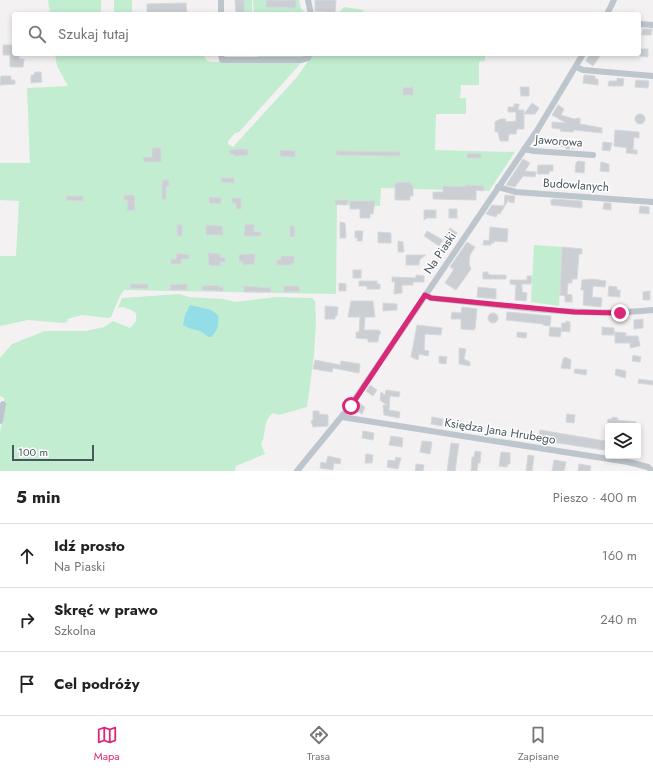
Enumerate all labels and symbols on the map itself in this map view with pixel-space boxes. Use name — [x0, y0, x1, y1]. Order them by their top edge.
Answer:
street label: Jaworowa — [533, 130, 583, 152]
street label: Budowlanych — [542, 174, 610, 196]
street label: Na Piaski — [419, 228, 461, 278]
route end — [611, 304, 629, 322]
route start — [342, 397, 360, 415]
street label: Księdza Jana Hrubego — [443, 413, 557, 449]
scale bar — [12, 443, 94, 462]

